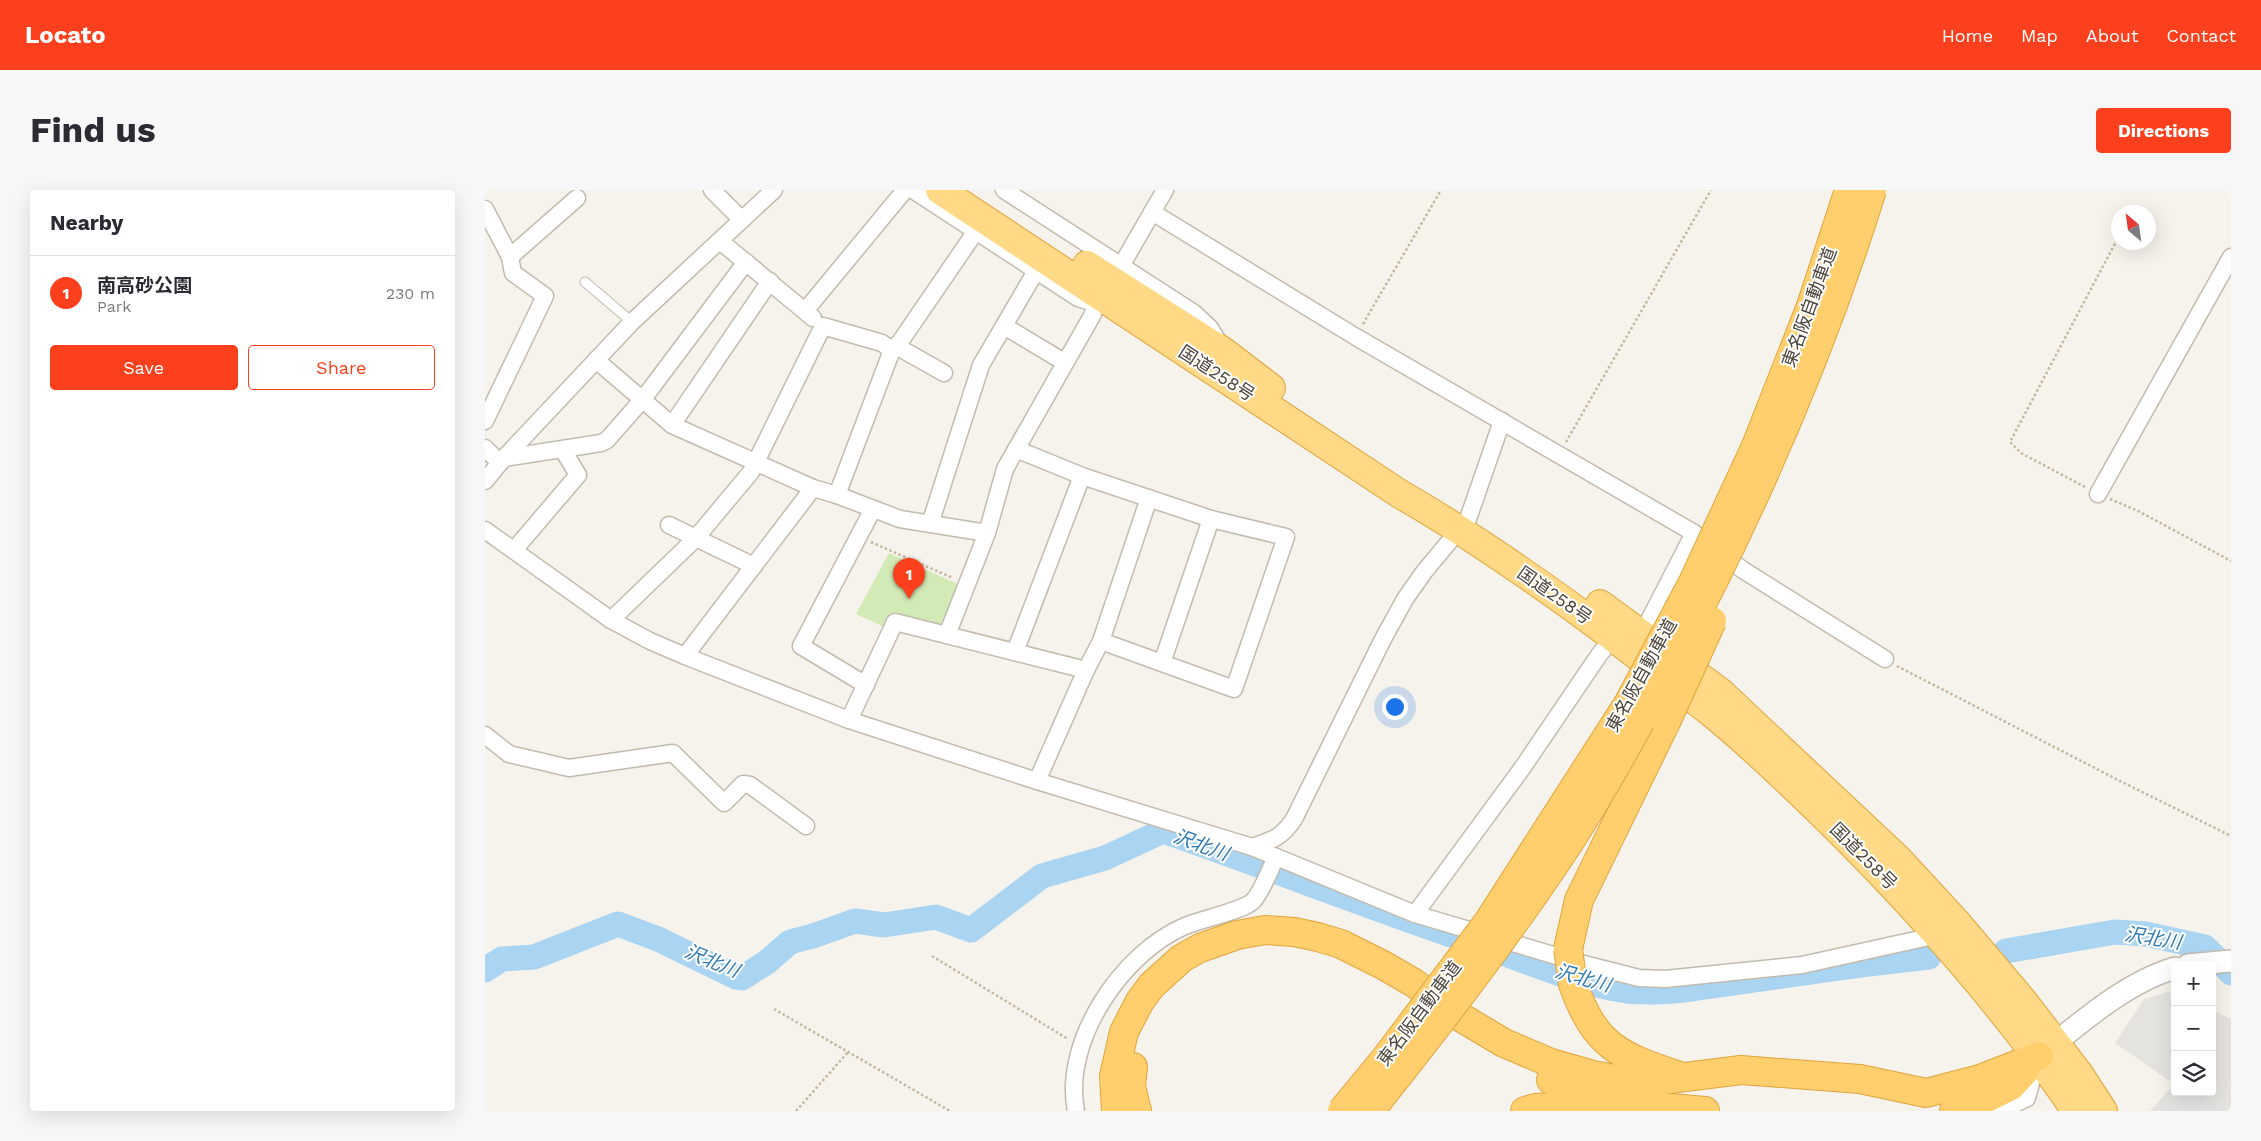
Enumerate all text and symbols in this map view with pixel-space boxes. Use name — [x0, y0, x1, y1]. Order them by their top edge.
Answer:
text: Locato — [25, 21, 106, 49]
text: Home — [1942, 25, 1993, 46]
text: Map — [2021, 25, 2058, 46]
text: About — [2086, 25, 2138, 46]
text: Contact — [2166, 25, 2236, 46]
button: Directions — [2096, 108, 2231, 153]
text: Find us — [30, 109, 156, 151]
north arrow — [2111, 205, 2156, 250]
text: Nearby — [50, 210, 123, 235]
street label: 東名阪自動車道 — [1778, 244, 1840, 370]
text: 南高砂公園 — [97, 274, 192, 297]
text: 1 — [63, 284, 69, 303]
text: 230 m — [386, 284, 435, 303]
text: Park — [97, 297, 131, 316]
street label: 国道258号 — [1175, 341, 1259, 405]
button: Save — [50, 345, 238, 390]
button: Share — [248, 345, 435, 390]
pin: 1 — [893, 558, 925, 599]
street label: 国道258号 — [1514, 562, 1596, 628]
street label: 東名阪自動車道 — [1601, 615, 1681, 735]
your location — [1382, 694, 1408, 720]
street label: 国道258号 — [1826, 818, 1902, 894]
water label: 沢北川 — [1170, 824, 1234, 866]
water label: 沢北川 — [2123, 922, 2185, 954]
water label: 沢北川 — [681, 940, 745, 983]
street label: 東名阪自動車道 — [1373, 956, 1465, 1070]
water label: 沢北川 — [1552, 959, 1615, 997]
map controls — [2171, 961, 2216, 1096]
button: + — [2171, 961, 2216, 1006]
button: − — [2171, 1006, 2216, 1051]
button: layers — [2171, 1051, 2216, 1096]

